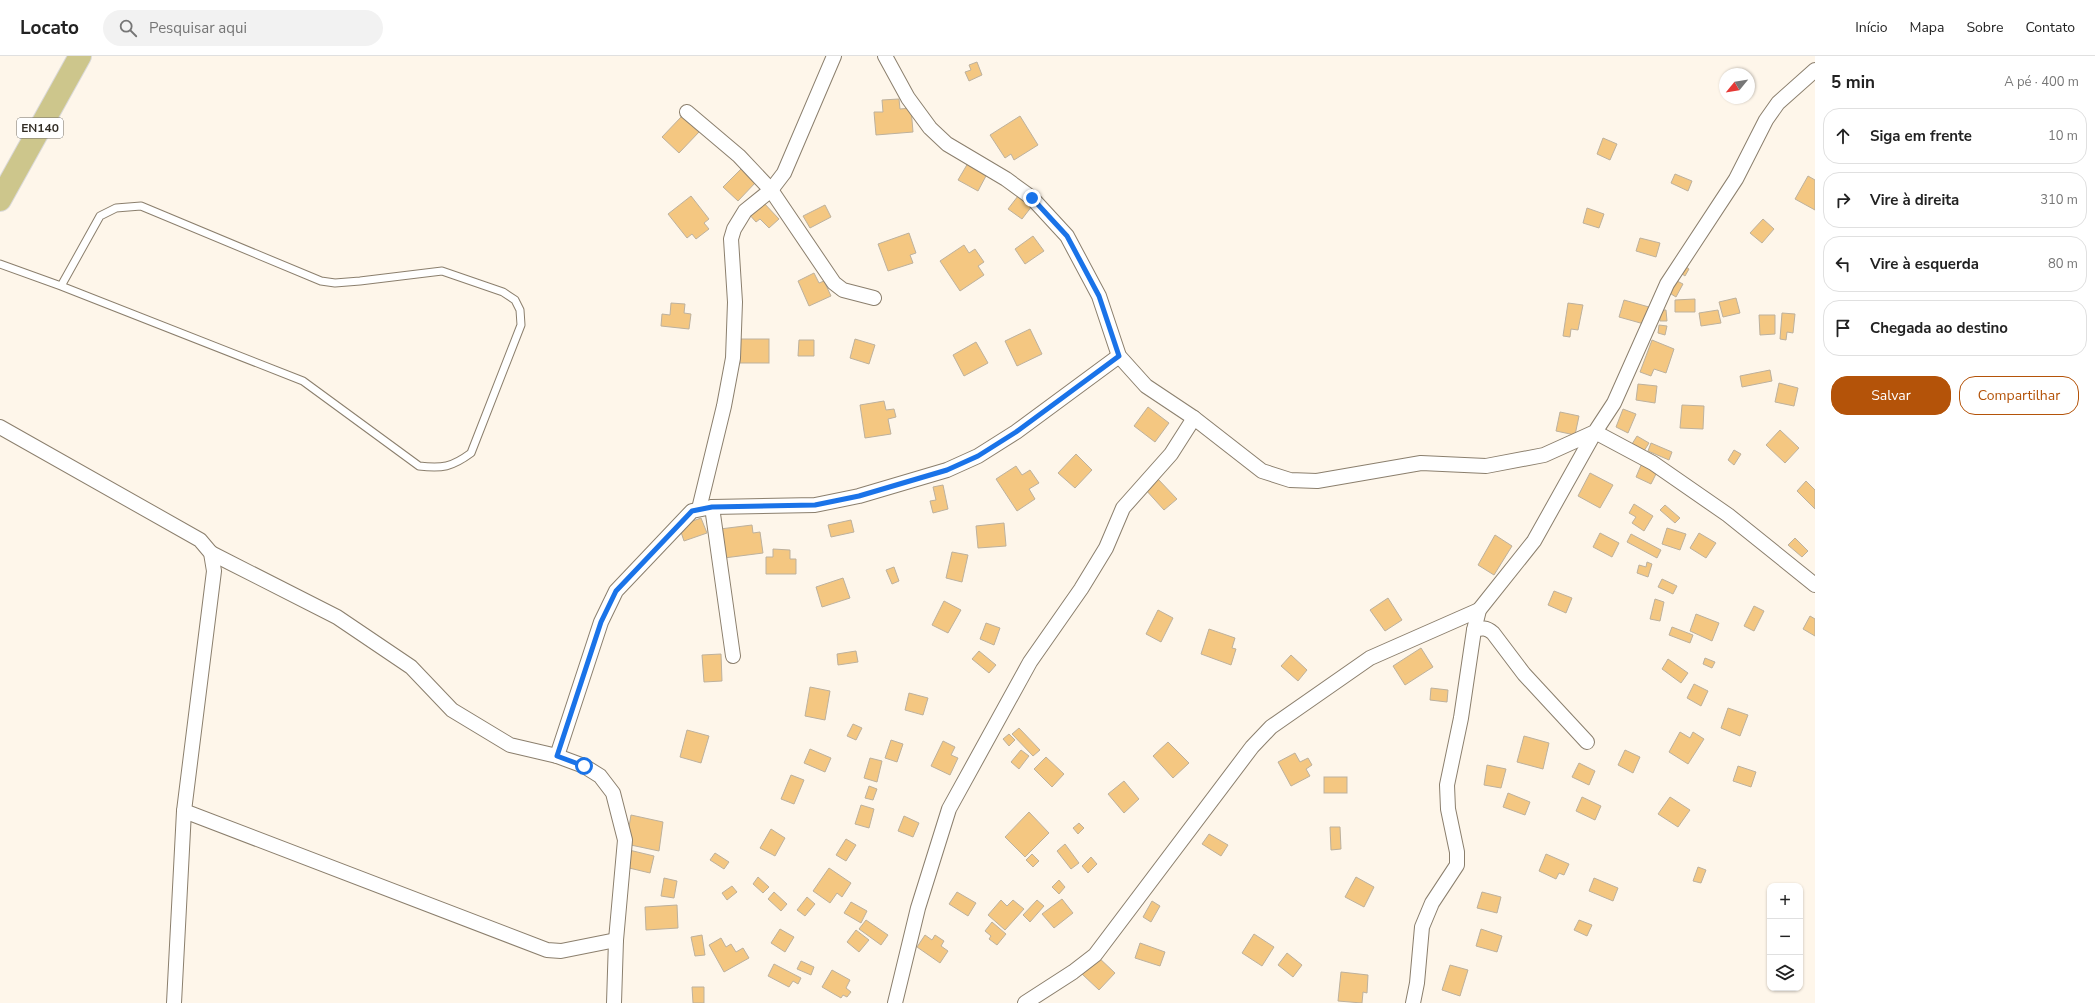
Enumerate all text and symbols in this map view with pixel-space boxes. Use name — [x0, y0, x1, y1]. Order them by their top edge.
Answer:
search box — [103, 10, 383, 46]
text: Locato — [20, 15, 79, 41]
icon: search — [117, 17, 139, 39]
text: Pesquisar aqui — [149, 18, 247, 38]
text: Início — [1855, 18, 1887, 37]
text: Mapa — [1909, 18, 1944, 37]
text: Sobre — [1966, 18, 2003, 37]
text: Contato — [2025, 18, 2075, 37]
north arrow — [1719, 68, 1755, 104]
text: 5 min — [1831, 71, 1875, 94]
text: A pé · 400 m — [2004, 73, 2079, 91]
road number: EN140 — [17, 118, 63, 138]
icon: ahead — [1832, 125, 1854, 147]
text: Siga em frente — [1870, 126, 1972, 146]
text: 10 m — [2048, 127, 2078, 145]
route end — [1023, 189, 1041, 207]
icon: right — [1832, 189, 1854, 211]
text: Vire à direita — [1870, 190, 1959, 210]
text: 310 m — [2040, 191, 2078, 209]
icon: left — [1832, 253, 1854, 275]
text: Vire à esquerda — [1870, 254, 1979, 274]
text: 80 m — [2048, 255, 2078, 273]
icon: arrive — [1832, 317, 1854, 339]
text: Chegada ao destino — [1870, 318, 2008, 338]
button: Salvar — [1831, 376, 1951, 415]
button: Compartilhar — [1959, 376, 2079, 415]
route start — [575, 757, 593, 775]
map controls — [1767, 883, 1803, 991]
button: + — [1767, 883, 1803, 919]
button: − — [1767, 919, 1803, 955]
button: layers — [1767, 955, 1803, 991]

